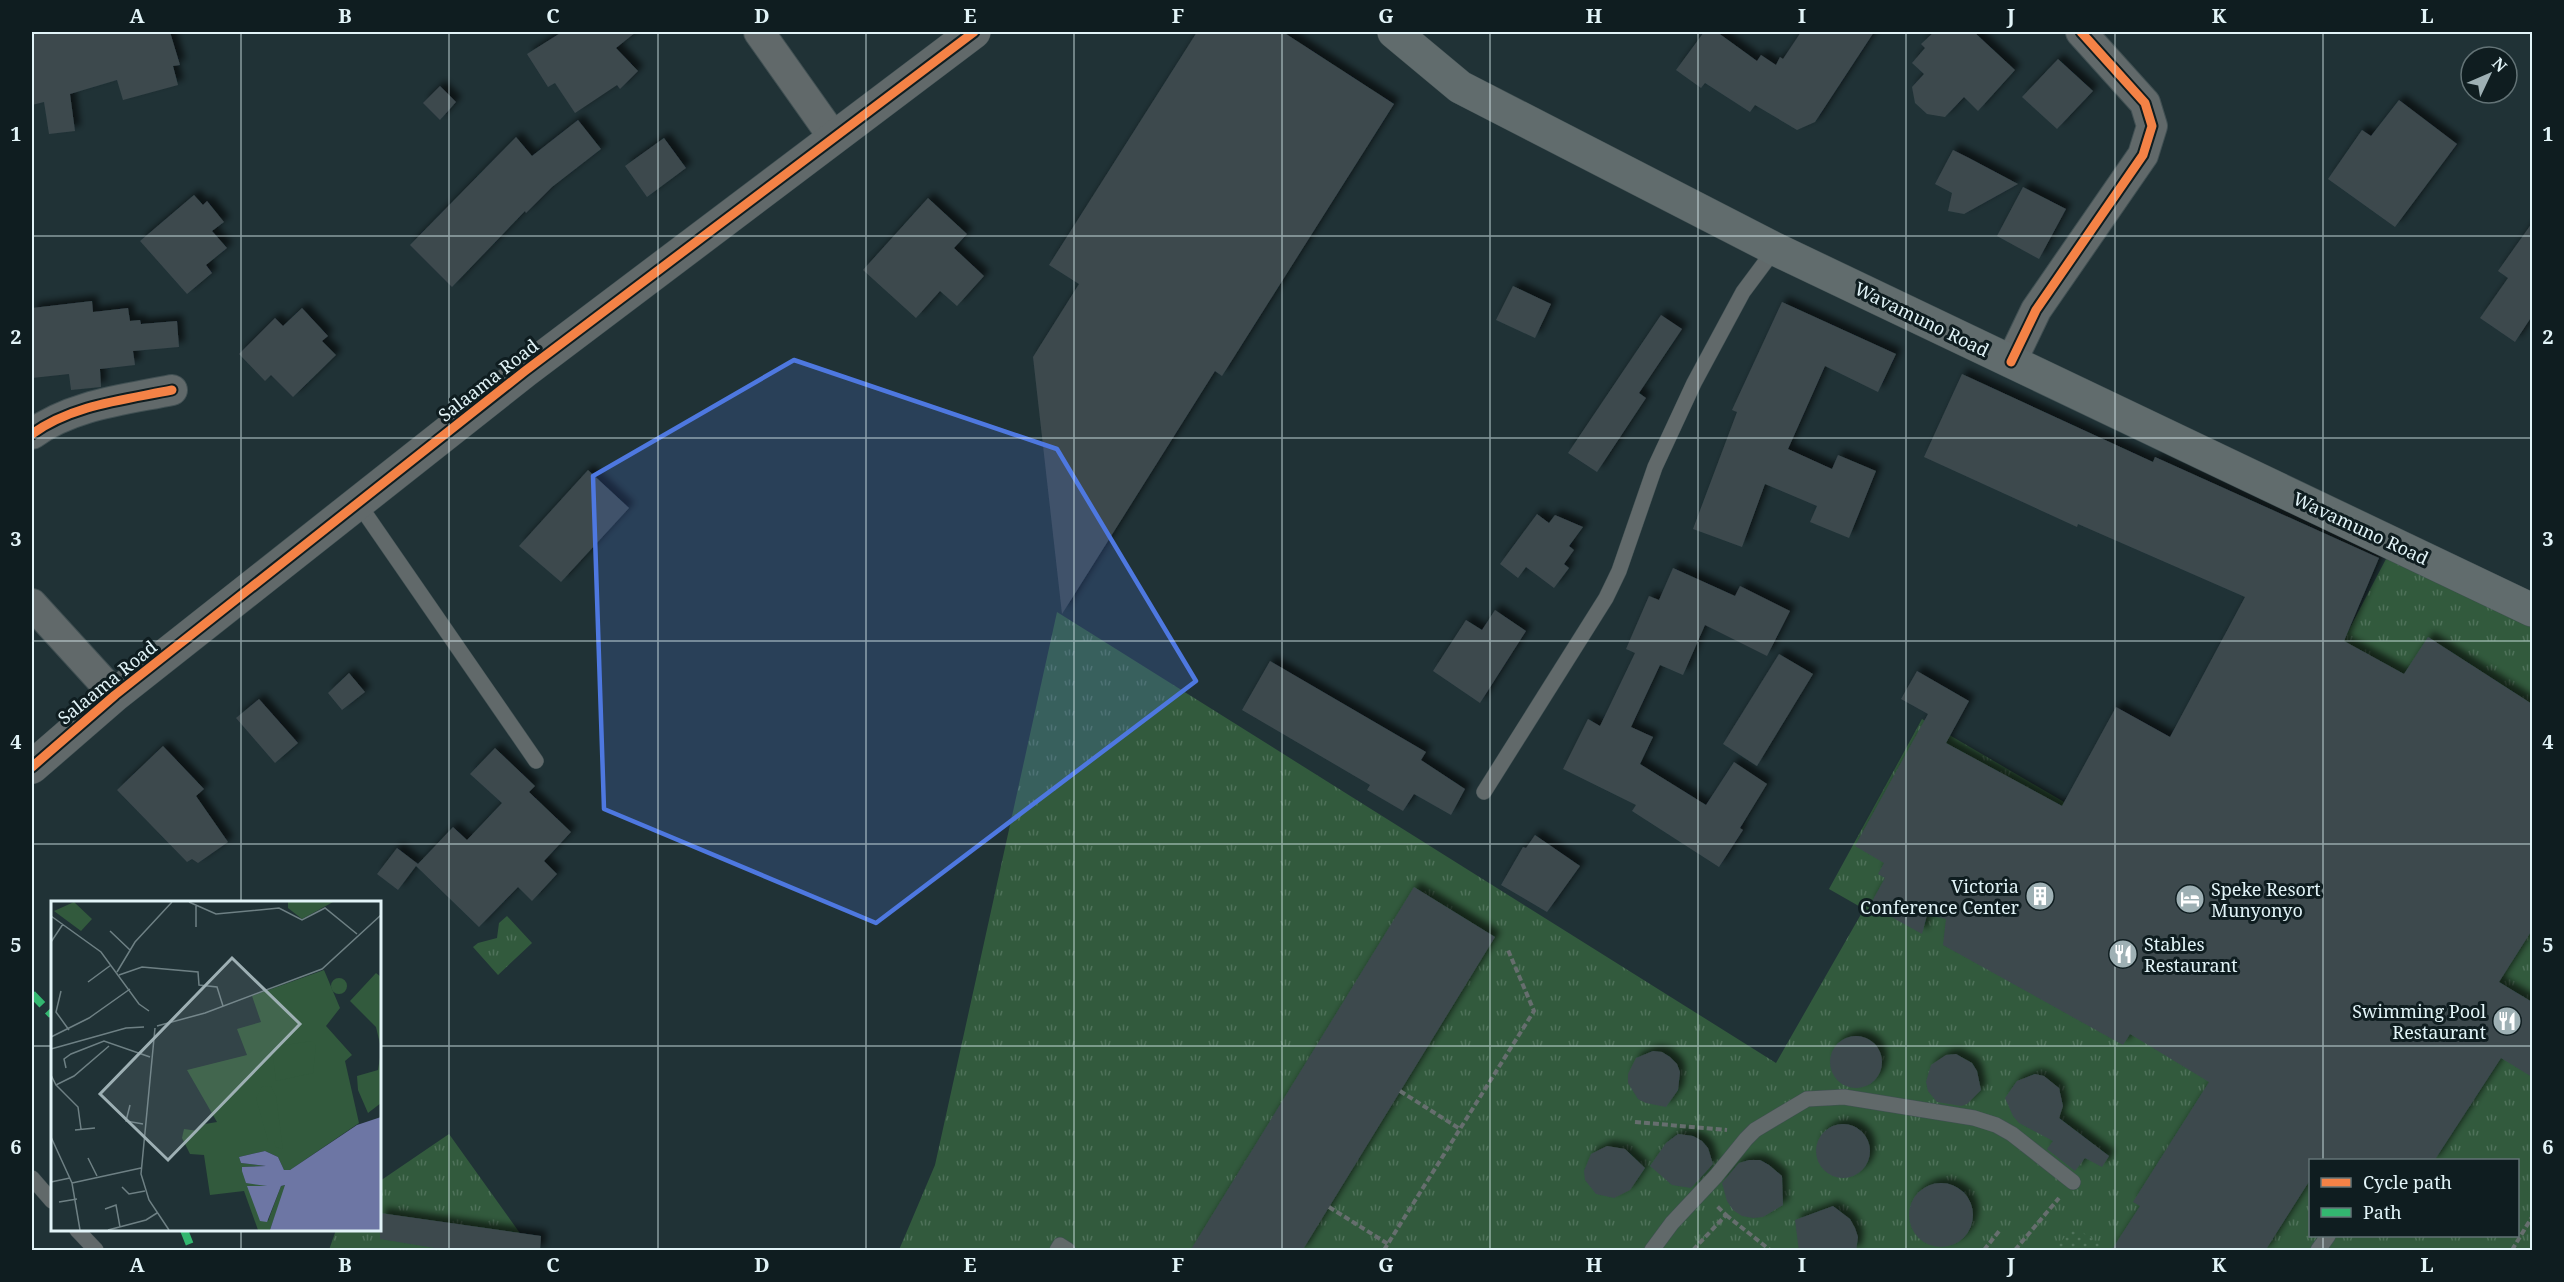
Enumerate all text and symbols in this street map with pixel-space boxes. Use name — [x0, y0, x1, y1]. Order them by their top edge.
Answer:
text: A — [129, 2, 145, 29]
text: B — [338, 2, 352, 29]
text: C — [546, 2, 560, 29]
text: D — [754, 2, 770, 29]
text: E — [963, 2, 977, 29]
text: F — [1172, 2, 1184, 29]
text: G — [1378, 2, 1394, 29]
text: H — [1586, 2, 1602, 29]
text: I — [1798, 2, 1806, 29]
text: J — [2006, 2, 2015, 29]
text: K — [2212, 2, 2227, 29]
text: L — [2420, 2, 2434, 29]
north arrow — [2459, 45, 2519, 105]
text: N — [2487, 52, 2512, 77]
text: 1 — [10, 120, 22, 147]
text: 1 — [2542, 120, 2554, 147]
street label: Wavamuno Road — [1851, 276, 1993, 362]
text: 2 — [10, 323, 22, 350]
text: 2 — [2542, 323, 2554, 350]
street label: Salaama Road — [433, 333, 543, 427]
street label: Wavamuno Road — [2289, 486, 2433, 570]
text: 3 — [10, 525, 22, 552]
text: 3 — [2542, 525, 2554, 552]
street label: Salaama Road — [52, 635, 162, 729]
text: 4 — [10, 728, 22, 755]
text: 4 — [2542, 728, 2554, 755]
place label: Victoria Conference Center — [1860, 874, 2020, 919]
place label: Speke Resort Munyonyo — [2211, 877, 2321, 922]
building icon: Victoria Conference Center — [2024, 880, 2056, 912]
hotel icon: Speke Resort Munyonyo — [2174, 883, 2206, 915]
inset map — [51, 901, 381, 1231]
text: 5 — [10, 931, 22, 958]
text: 5 — [2542, 931, 2554, 958]
place label: Stables Restaurant — [2144, 932, 2238, 977]
restaurant icon: Stables Restaurant — [2107, 938, 2139, 970]
place label: Swimming Pool Restaurant — [2352, 999, 2486, 1044]
restaurant icon: Swimming Pool Restaurant — [2491, 1005, 2523, 1037]
text: 6 — [10, 1133, 22, 1160]
text: 6 — [2542, 1133, 2554, 1160]
legend — [2309, 1159, 2519, 1237]
text: Cycle path — [2363, 1170, 2452, 1194]
text: Path — [2363, 1200, 2402, 1224]
text: A — [129, 1251, 145, 1278]
text: B — [338, 1251, 352, 1278]
text: C — [546, 1251, 560, 1278]
text: D — [754, 1251, 770, 1278]
text: E — [963, 1251, 977, 1278]
text: F — [1172, 1251, 1184, 1278]
text: G — [1378, 1251, 1394, 1278]
text: H — [1586, 1251, 1602, 1278]
text: I — [1798, 1251, 1806, 1278]
text: J — [2006, 1251, 2015, 1278]
text: K — [2212, 1251, 2227, 1278]
text: L — [2420, 1251, 2434, 1278]

